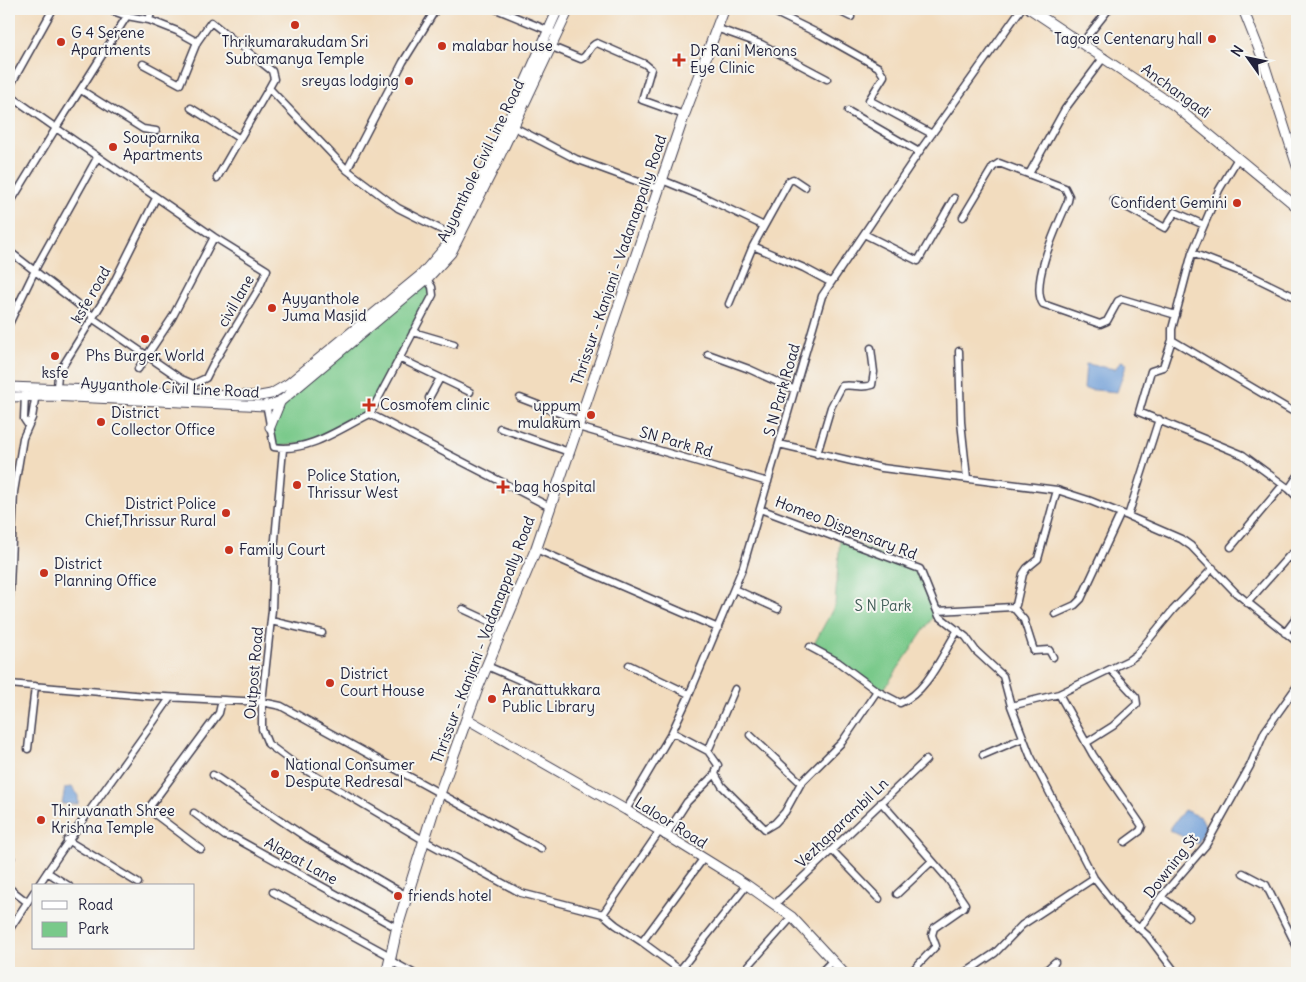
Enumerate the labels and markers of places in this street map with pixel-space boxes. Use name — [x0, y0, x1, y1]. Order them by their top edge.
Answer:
marker: Thrikumarakudam Sri Subramanya Temple — [289, 19, 301, 31]
place label: G 4 Serene Apartments — [71, 23, 151, 59]
place label: Tagore Centenary hall — [1054, 29, 1202, 48]
place label: Thrikumarakudam Sri Subramanya Temple — [222, 32, 368, 68]
marker: Tagore Centenary hall — [1206, 33, 1218, 45]
marker: G 4 Serene Apartments — [55, 36, 67, 48]
place label: malabar house — [452, 36, 553, 55]
marker: malabar house — [436, 40, 448, 52]
place label: Dr Rani Menons Eye Clinic — [690, 41, 797, 77]
marker: Dr Rani Menons Eye Clinic — [672, 53, 686, 67]
place label: sreyas lodging — [302, 71, 399, 90]
marker: sreyas lodging — [403, 75, 415, 87]
place label: Souparnika Apartments — [123, 128, 203, 164]
marker: Souparnika Apartments — [107, 141, 119, 153]
place label: Confident Gemini — [1110, 193, 1227, 212]
marker: Confident Gemini — [1231, 197, 1243, 209]
place label: Ayyanthole Juma Masjid — [282, 289, 367, 325]
marker: Ayyanthole Juma Masjid — [266, 302, 278, 314]
marker: Phs Burger World — [139, 333, 151, 345]
place label: Phs Burger World — [86, 346, 204, 365]
marker: ksfe — [49, 350, 61, 362]
place label: ksfe — [41, 363, 69, 382]
place label: Cosmofem clinic — [380, 395, 490, 414]
place label: uppum mulakum — [518, 396, 581, 432]
marker: Cosmofem clinic — [362, 398, 376, 412]
place label: District Collector Office — [111, 403, 215, 439]
marker: uppum mulakum — [585, 409, 597, 421]
marker: District Collector Office — [95, 416, 107, 428]
place label: Police Station, Thrissur West — [307, 466, 400, 502]
place label: bag hospital — [514, 477, 596, 496]
marker: Police Station, Thrissur West — [291, 479, 303, 491]
marker: bag hospital — [496, 480, 510, 494]
place label: District Police Chief,Thrissur Rural — [85, 494, 216, 530]
marker: District Police Chief,Thrissur Rural — [220, 507, 232, 519]
place label: Family Court — [239, 540, 325, 559]
marker: Family Court — [223, 544, 235, 556]
place label: District Planning Office — [54, 554, 157, 590]
marker: District Planning Office — [38, 567, 50, 579]
place label: District Court House — [340, 664, 425, 700]
marker: District Court House — [324, 677, 336, 689]
place label: Aranattukkara Public Library — [502, 680, 601, 716]
marker: Aranattukkara Public Library — [486, 693, 498, 705]
place label: National Consumer Despute Redresal — [285, 755, 415, 791]
marker: National Consumer Despute Redresal — [269, 768, 281, 780]
place label: Thiruvanath Shree Krishna Temple — [51, 801, 175, 837]
marker: Thiruvanath Shree Krishna Temple — [35, 814, 47, 826]
place label: friends hotel — [408, 886, 492, 905]
marker: friends hotel — [392, 890, 404, 902]

